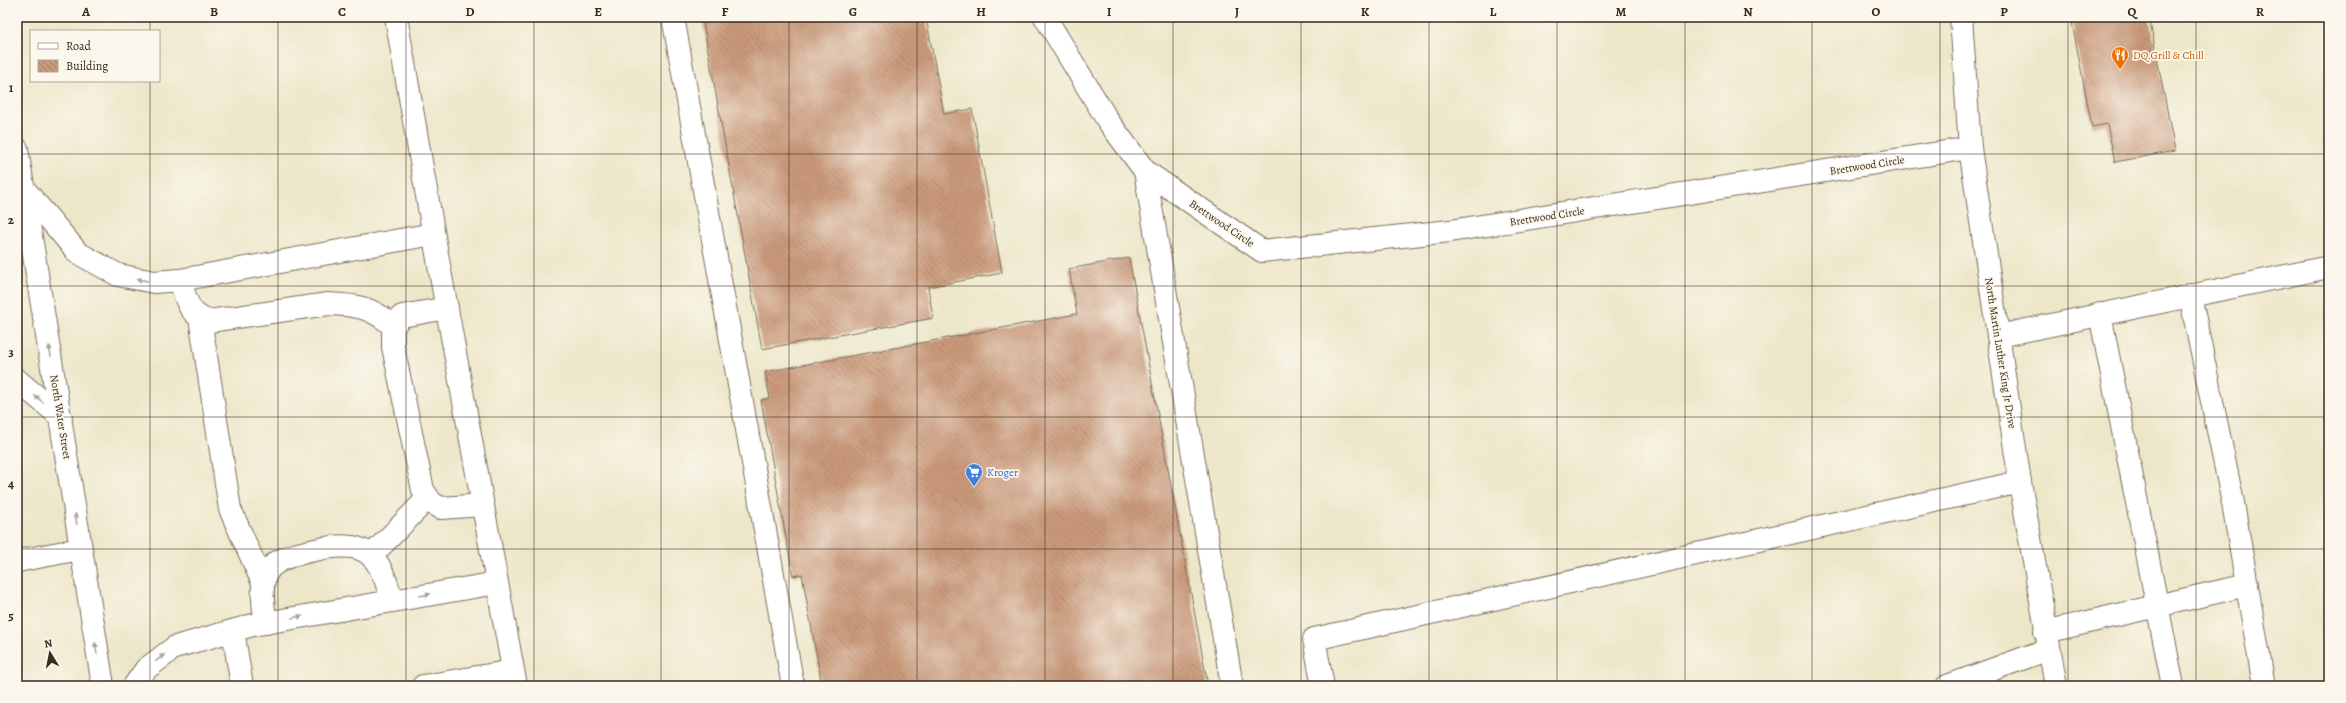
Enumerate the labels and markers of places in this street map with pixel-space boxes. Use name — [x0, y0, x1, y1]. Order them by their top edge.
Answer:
restaurant icon: DQ Grill & Chill — [2110, 45, 2130, 70]
place label: DQ Grill & Chill — [2133, 48, 2204, 63]
supermarket icon: Kroger — [964, 462, 984, 487]
place label: Kroger — [987, 465, 1018, 480]

